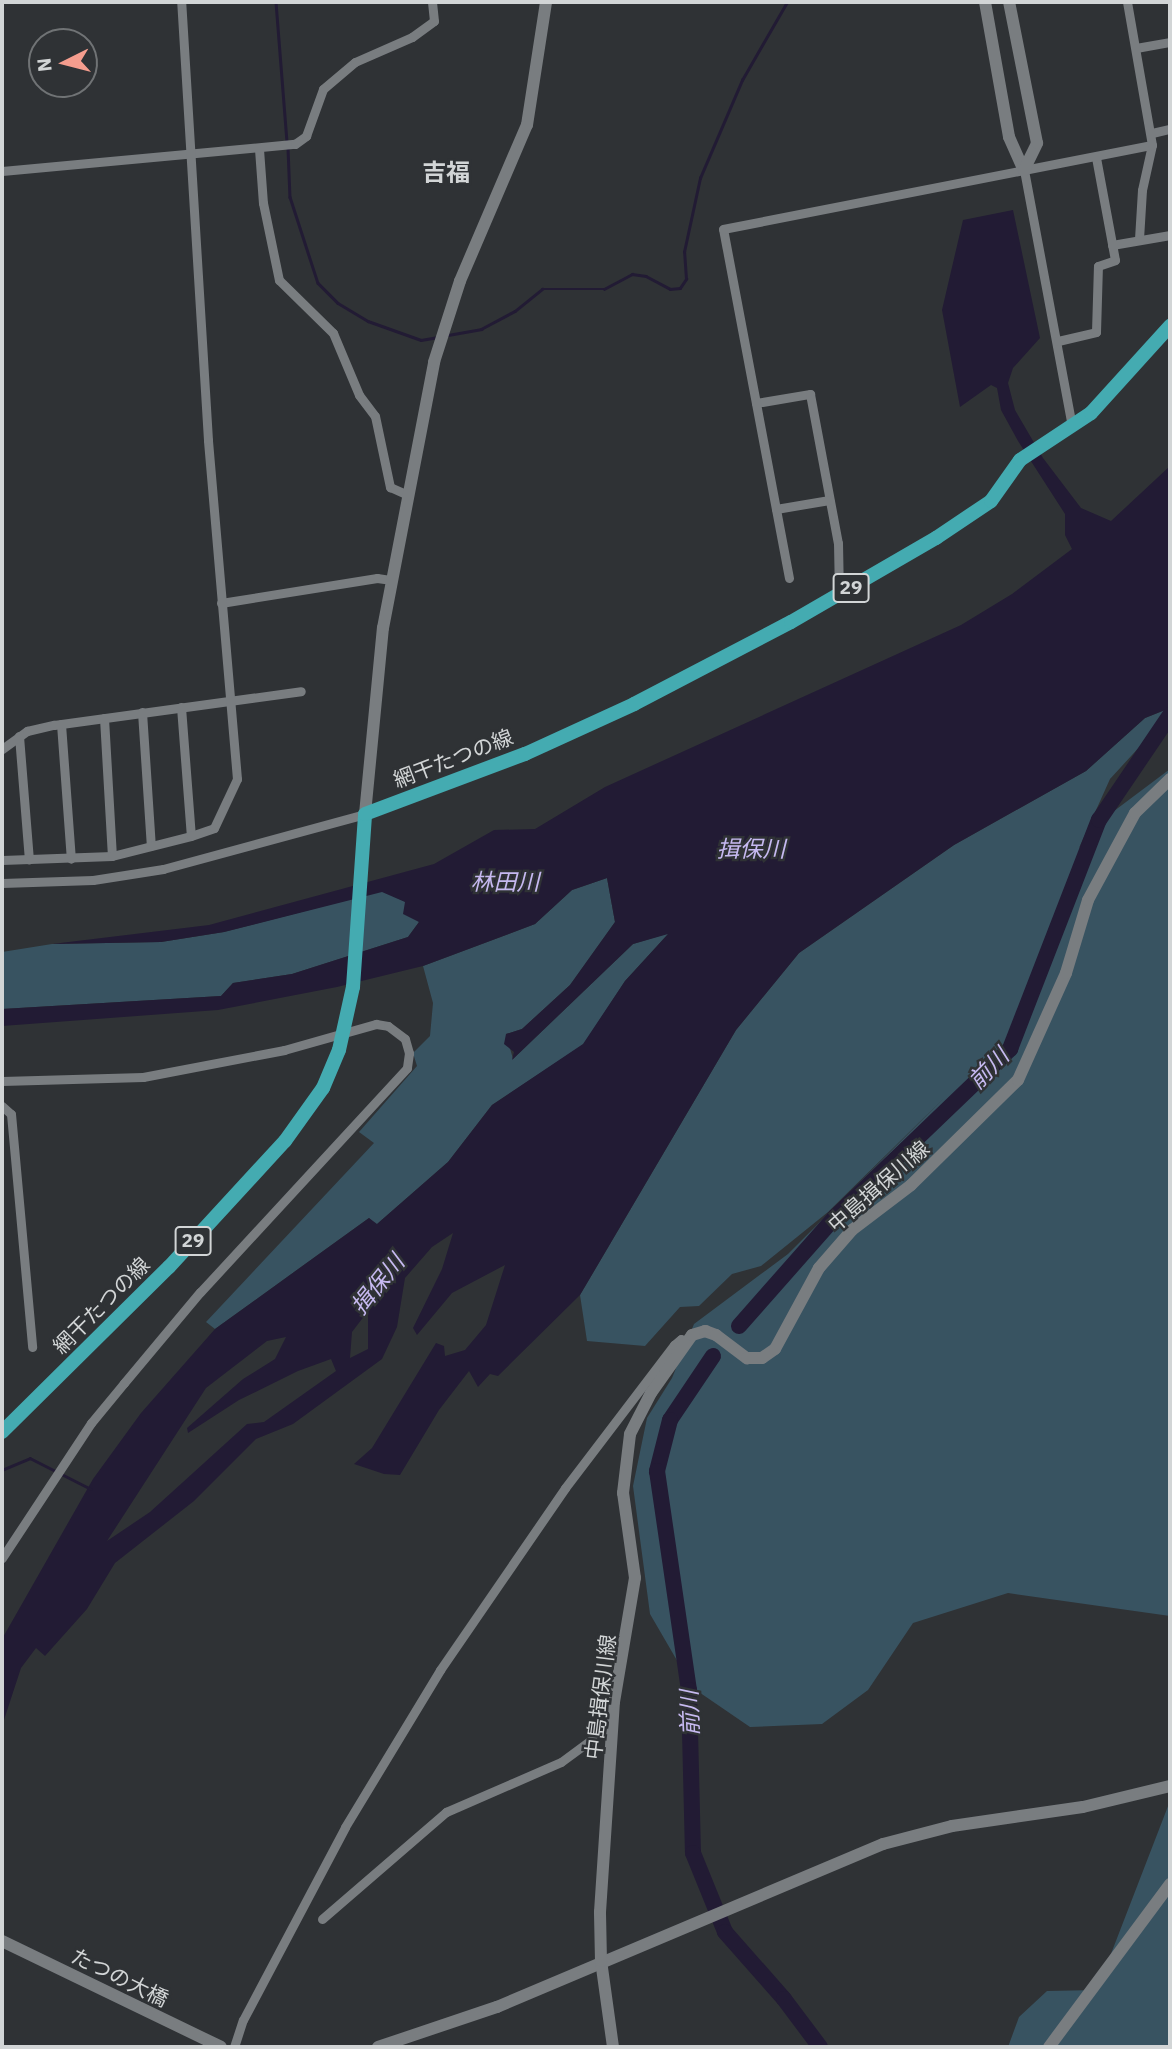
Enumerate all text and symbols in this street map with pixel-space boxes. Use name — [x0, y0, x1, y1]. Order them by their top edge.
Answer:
north arrow — [28, 28, 98, 98]
text: N — [31, 57, 57, 73]
district label: 吉福 — [422, 159, 470, 187]
road number: 29 — [832, 572, 870, 604]
street label: 網干たつの線 — [390, 724, 516, 792]
water label: 揖保川 — [717, 834, 785, 862]
water label: 林田川 — [471, 867, 539, 895]
water label: 前川 — [962, 1042, 1014, 1094]
street label: 中島揖保川線 — [822, 1135, 934, 1237]
road number: 29 — [174, 1226, 212, 1256]
water label: 揖保川 — [345, 1249, 409, 1319]
street label: 網干たつの線 — [48, 1252, 154, 1358]
street label: 中島揖保川線 — [580, 1633, 620, 1761]
water label: 前川 — [674, 1690, 704, 1736]
street label: たつの大橋 — [67, 1943, 173, 2011]

